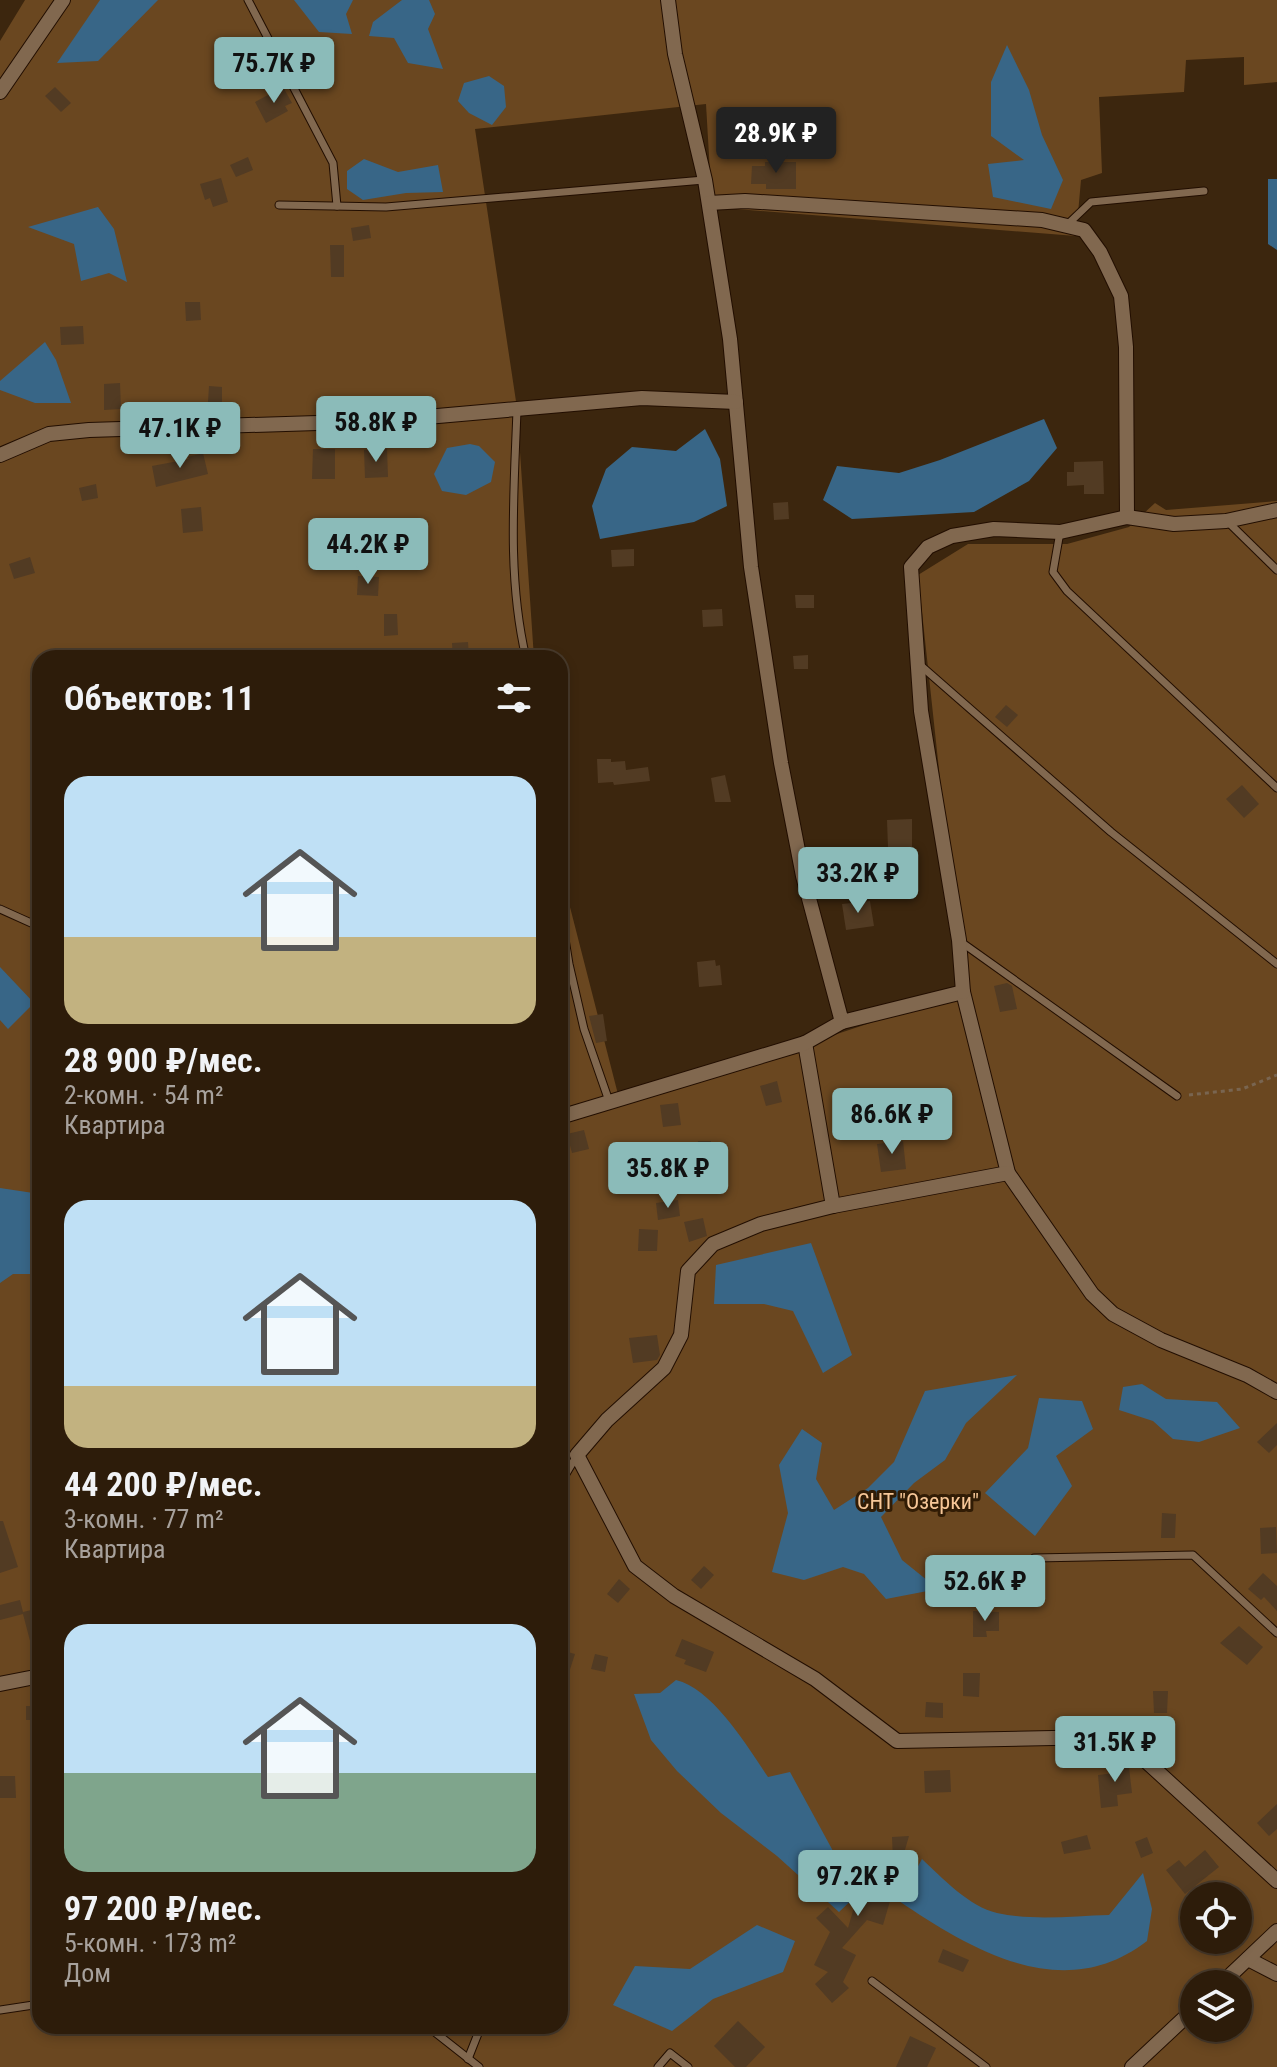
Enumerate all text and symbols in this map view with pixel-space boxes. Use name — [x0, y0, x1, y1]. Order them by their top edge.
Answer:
pin: 75.7K ₽ — [200, 37, 348, 105]
text: 75.7K ₽ — [232, 48, 316, 78]
pin: 28.9K ₽ — [702, 107, 850, 175]
text: 28.9K ₽ — [734, 118, 818, 148]
pin: 58.8K ₽ — [302, 396, 450, 464]
pin: 47.1K ₽ — [106, 402, 254, 470]
text: 58.8K ₽ — [334, 407, 418, 437]
text: 47.1K ₽ — [138, 413, 222, 443]
pin: 44.2K ₽ — [294, 518, 442, 586]
text: 44.2K ₽ — [326, 529, 410, 559]
icon: filters — [492, 676, 536, 720]
text: Объектов: 11 — [64, 678, 255, 718]
icon: home — [228, 828, 372, 972]
pin: 33.2K ₽ — [784, 847, 932, 915]
text: 33.2K ₽ — [816, 858, 900, 888]
text: 28 900 ₽/мес. — [64, 1040, 263, 1080]
text: 2-комн. · 54 m² — [64, 1080, 224, 1110]
pin: 86.6K ₽ — [818, 1088, 966, 1156]
text: 86.6K ₽ — [850, 1099, 934, 1129]
text: Квартира — [64, 1110, 166, 1140]
pin: 35.8K ₽ — [594, 1142, 742, 1210]
text: 35.8K ₽ — [626, 1153, 710, 1183]
icon: home — [228, 1252, 372, 1396]
text: 44 200 ₽/мес. — [64, 1464, 263, 1504]
park label: СНТ "Озерки" — [857, 1489, 979, 1514]
text: 3-комн. · 77 m² — [64, 1504, 224, 1534]
text: Квартира — [64, 1534, 166, 1564]
pin: 52.6K ₽ — [911, 1555, 1059, 1623]
text: 52.6K ₽ — [943, 1566, 1027, 1596]
icon: home — [228, 1676, 372, 1820]
pin: 31.5K ₽ — [1041, 1716, 1189, 1784]
text: 31.5K ₽ — [1073, 1727, 1157, 1757]
pin: 97.2K ₽ — [784, 1850, 932, 1918]
text: 97.2K ₽ — [816, 1861, 900, 1891]
map controls — [1180, 1882, 1252, 2042]
button: locate — [1180, 1882, 1252, 1954]
text: 97 200 ₽/мес. — [64, 1888, 263, 1928]
text: 5-комн. · 173 m² — [64, 1928, 236, 1958]
text: Дом — [64, 1958, 111, 1988]
button: layers — [1180, 1970, 1252, 2042]

